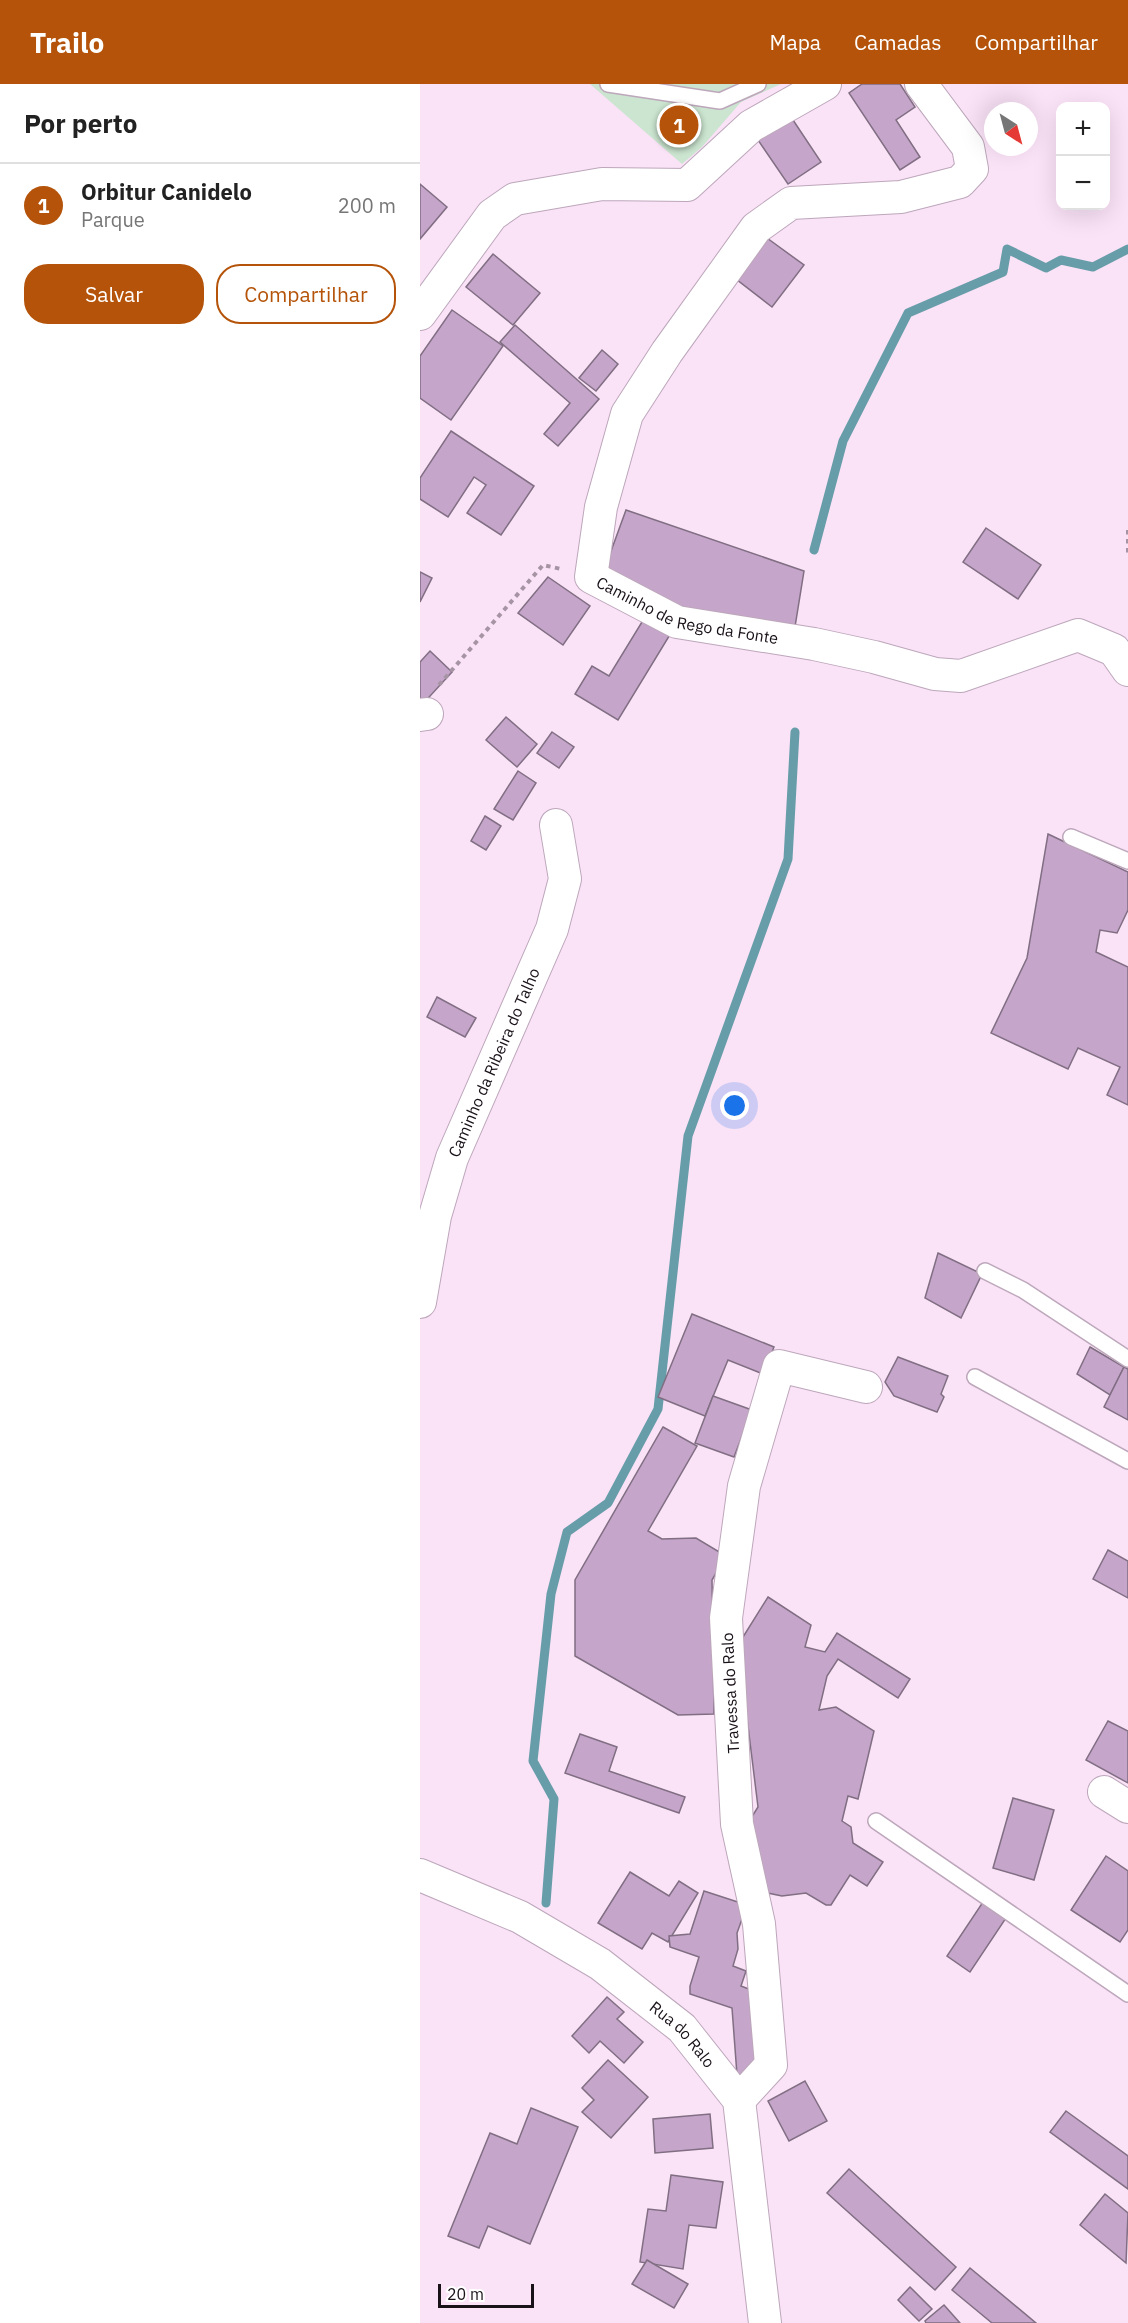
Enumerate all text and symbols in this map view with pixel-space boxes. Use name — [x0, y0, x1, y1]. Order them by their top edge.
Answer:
text: Trailo — [30, 24, 104, 61]
text: Mapa — [769, 28, 821, 56]
text: Camadas — [854, 28, 941, 56]
text: Compartilhar — [974, 28, 1098, 56]
pin: 1 — [660, 102, 698, 147]
north arrow — [984, 102, 1038, 156]
map controls — [1056, 102, 1110, 210]
button: + — [1056, 102, 1110, 156]
text: Por perto — [24, 106, 137, 140]
button: − — [1056, 156, 1110, 210]
text: Orbitur Canidelo — [81, 177, 252, 206]
text: 1 — [38, 192, 50, 219]
text: 200 m — [338, 192, 396, 219]
text: Parque — [81, 206, 145, 233]
button: Salvar — [24, 264, 204, 324]
button: Compartilhar — [216, 264, 396, 324]
street label: Caminho de Rego da Fonte — [593, 572, 780, 648]
street label: Caminho da Ribeira do Talho — [444, 965, 544, 1160]
your location — [720, 1091, 749, 1120]
street label: Travessa do Ralo — [717, 1632, 743, 1754]
street label: Rua do Ralo — [646, 1997, 719, 2072]
scale bar — [438, 2281, 534, 2308]
text: 20 m — [447, 2284, 484, 2304]

